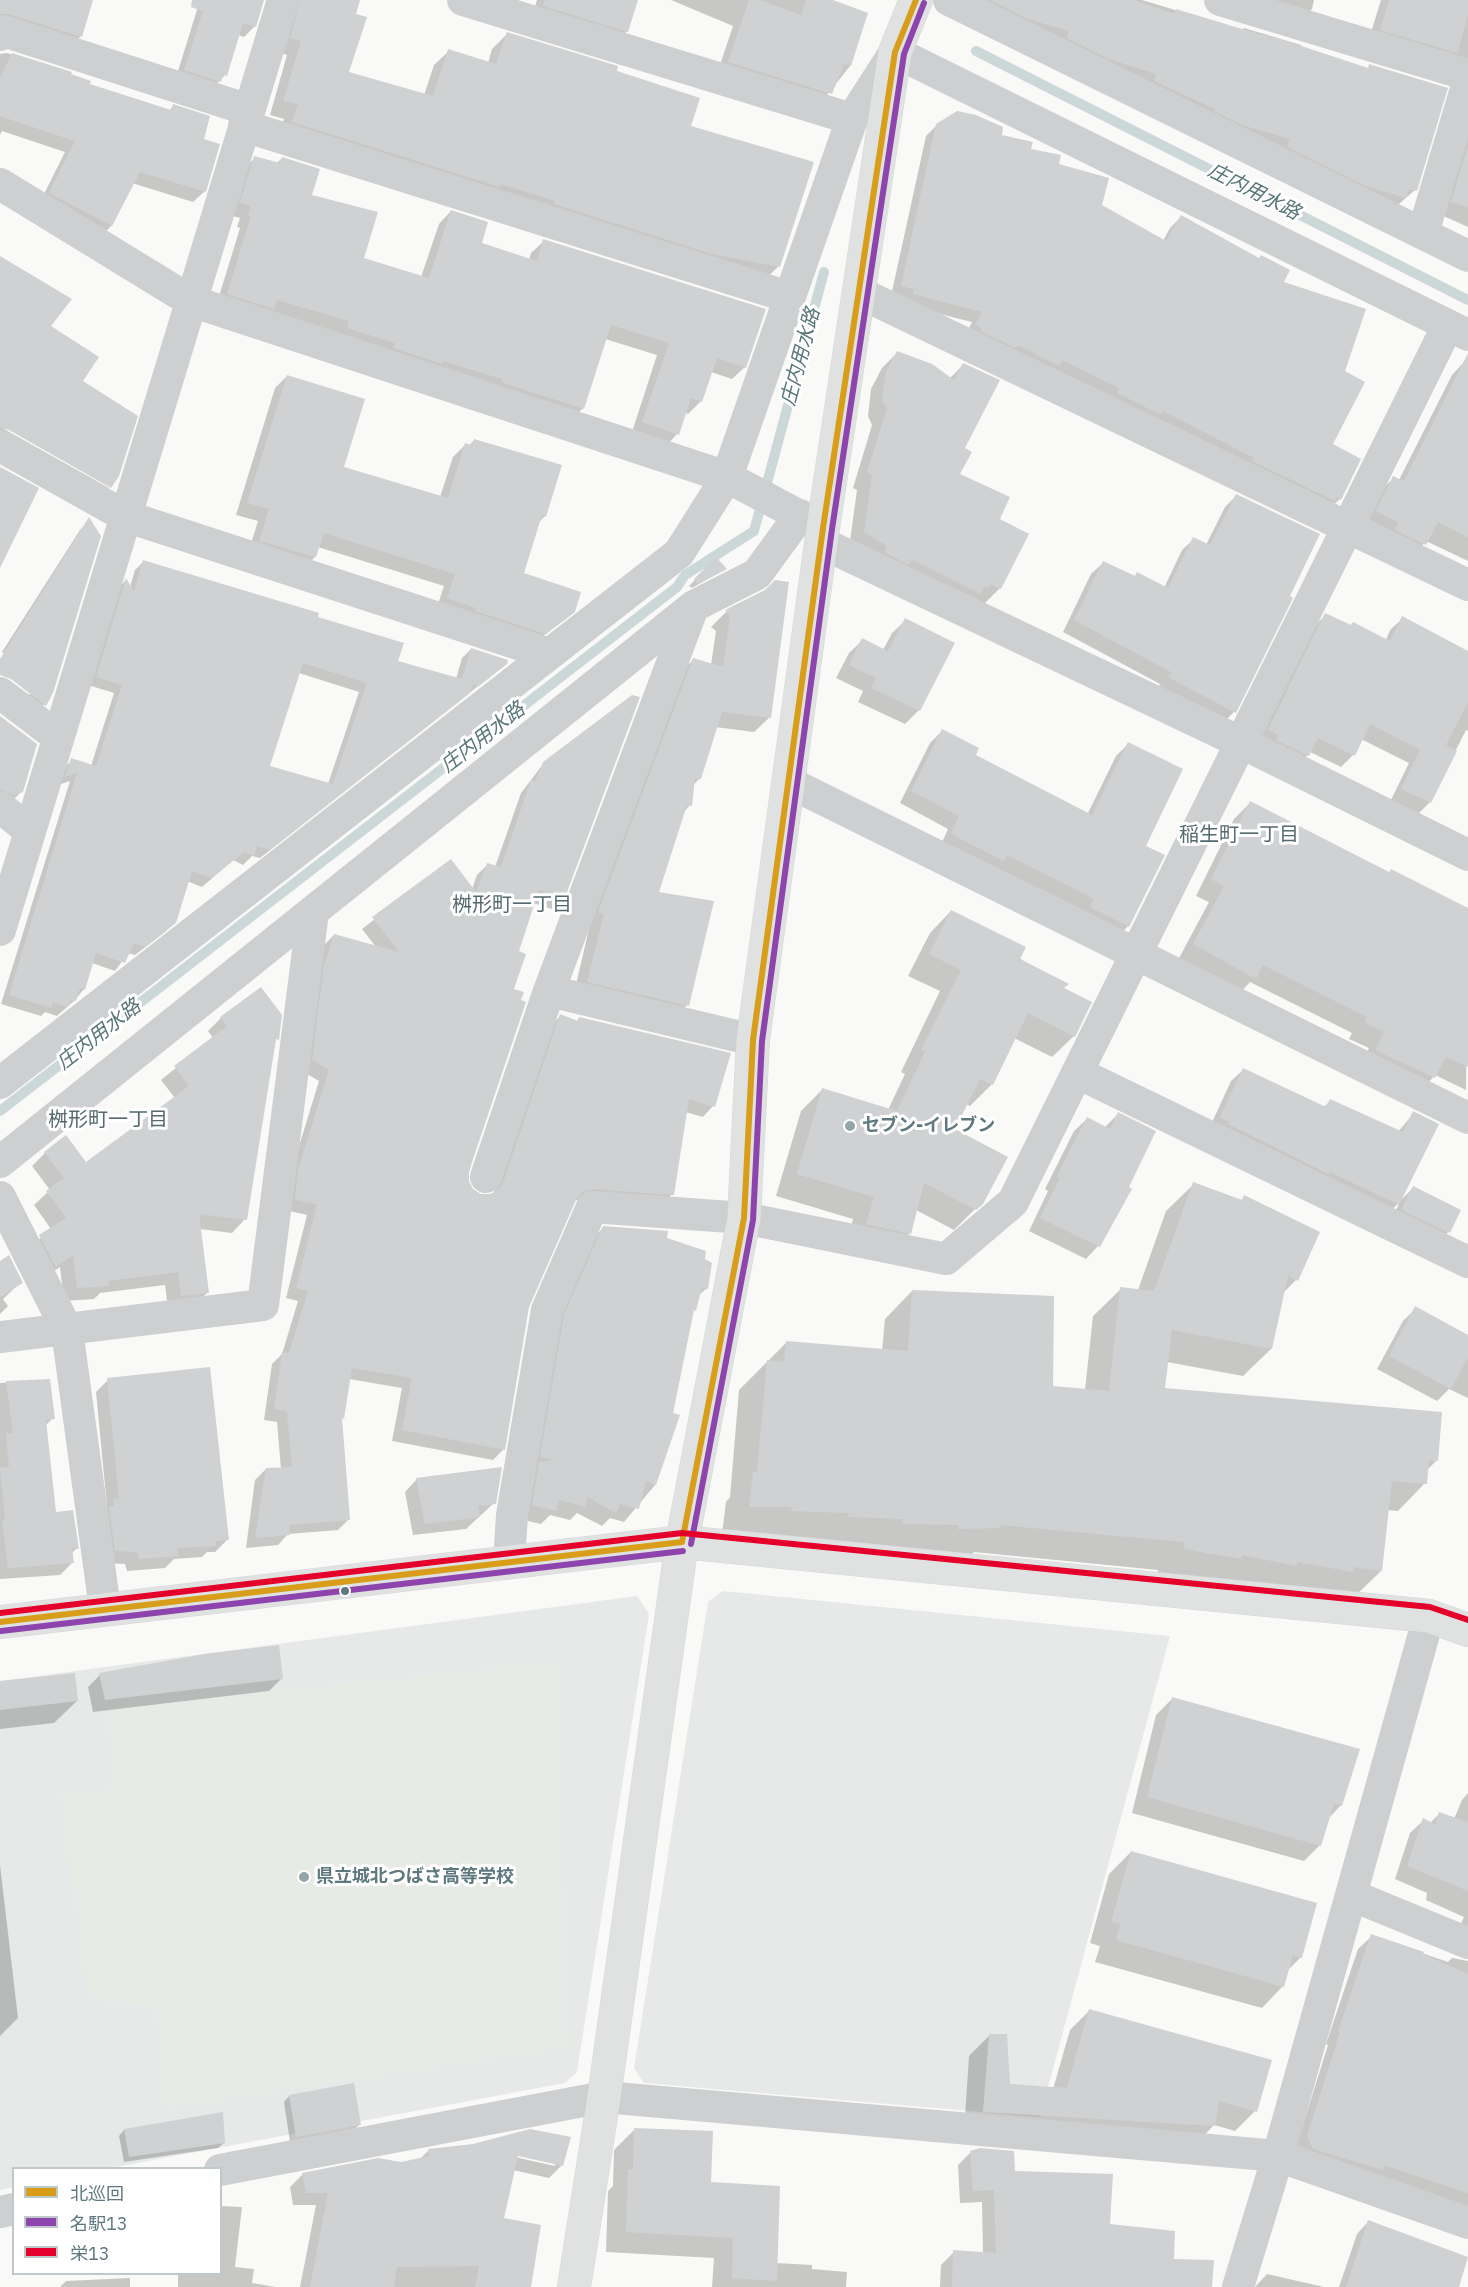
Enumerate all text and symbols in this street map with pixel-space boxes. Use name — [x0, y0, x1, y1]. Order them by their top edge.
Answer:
water label: 庄内用水路 — [1204, 159, 1304, 225]
water label: 庄内用水路 — [776, 306, 826, 408]
water label: 庄内用水路 — [436, 698, 530, 778]
district label: 稲生町一丁目 — [1179, 823, 1299, 847]
district label: 桝形町一丁目 — [452, 893, 572, 917]
water label: 庄内用水路 — [52, 995, 146, 1075]
district label: 桝形町一丁目 — [48, 1108, 168, 1132]
place label: セブン-イレブン — [862, 1115, 995, 1137]
marker: セブン-イレブン — [843, 1119, 857, 1133]
unlabelled marker — [339, 1585, 351, 1597]
place label: 県立城北つばさ高等学校 — [316, 1866, 514, 1888]
marker: 県立城北つばさ高等学校 — [297, 1870, 311, 1884]
legend — [12, 2167, 222, 2275]
text: 北巡回 — [70, 2182, 124, 2205]
text: 名駅13 — [70, 2212, 128, 2235]
text: 栄13 — [70, 2242, 110, 2265]

